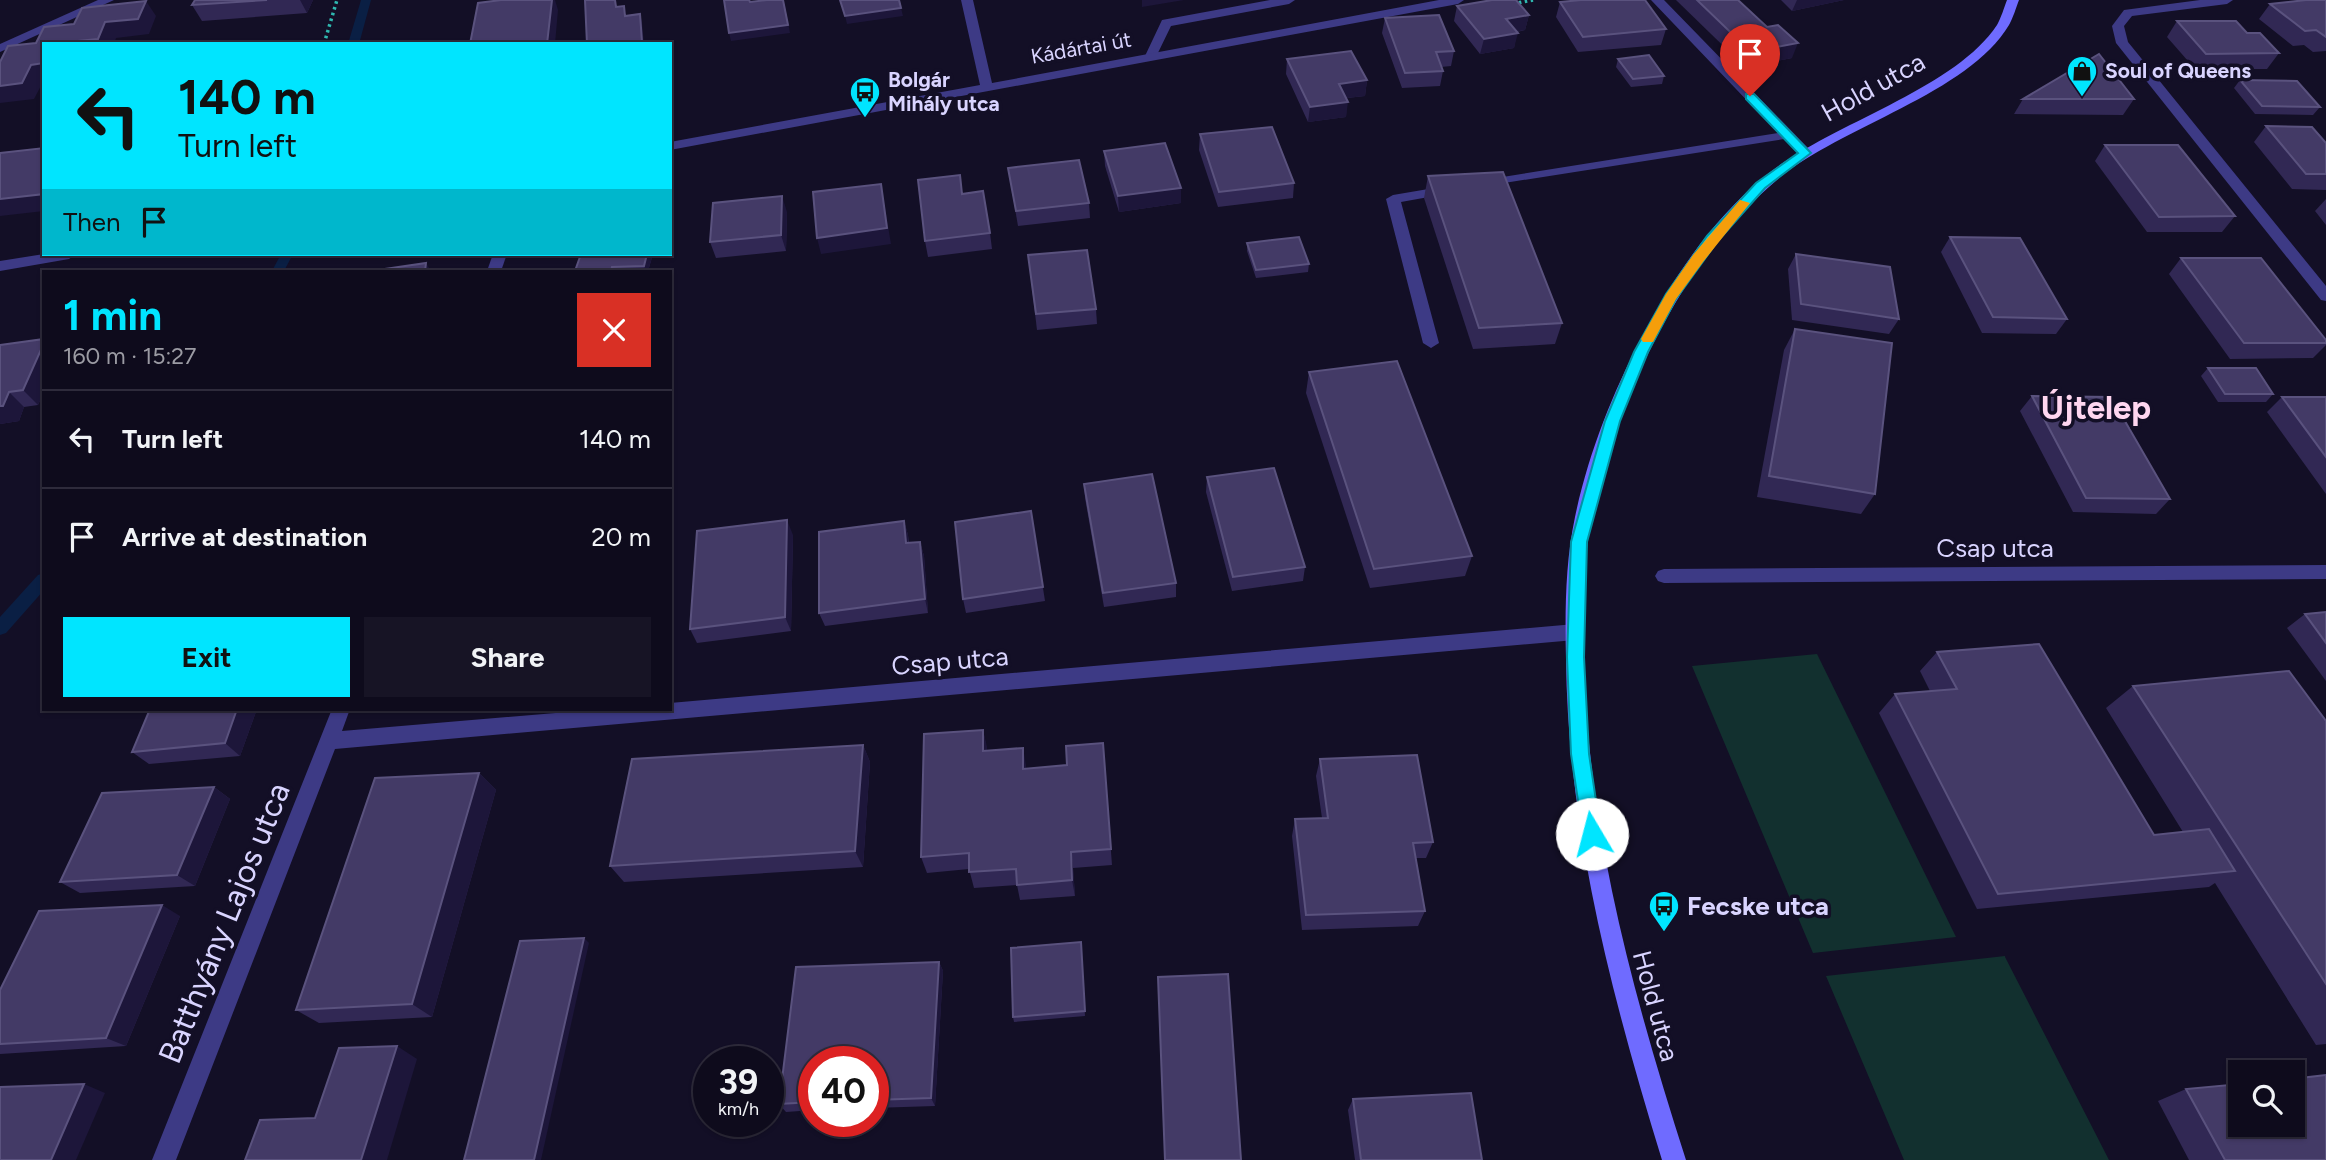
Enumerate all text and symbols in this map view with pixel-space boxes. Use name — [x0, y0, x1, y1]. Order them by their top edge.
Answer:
pin — [1720, 24, 1780, 96]
street label: Kádártai út — [1029, 26, 1133, 69]
icon: arrive — [1731, 35, 1769, 73]
street label: Hold utca — [1816, 45, 1930, 129]
shop icon: Soul of Queens — [2065, 54, 2099, 98]
place label: Soul of Queens — [2105, 58, 2251, 83]
text: 140 m — [178, 67, 316, 126]
place label: Bolgár Mihály utca — [888, 67, 1000, 116]
icon: left — [63, 70, 154, 161]
bus stop icon: Bolgár Mihály utca — [848, 75, 882, 119]
text: Turn left — [178, 127, 297, 165]
icon: arrive — [135, 203, 173, 241]
text: Then — [63, 206, 121, 238]
text: 1 min — [63, 290, 162, 341]
button: close — [577, 293, 651, 367]
text: 160 m · 15:27 — [63, 342, 196, 370]
district label: Újtelep — [2041, 388, 2151, 427]
icon: left — [63, 420, 101, 458]
text: Turn left — [122, 423, 223, 455]
text: 140 m — [579, 423, 651, 455]
icon: arrive — [63, 518, 101, 556]
text: Arrive at destination — [122, 521, 367, 553]
text: 20 m — [591, 521, 651, 553]
street label: Csap utca — [1936, 532, 2054, 564]
button: Exit — [63, 617, 350, 697]
button: Share — [364, 617, 651, 697]
street label: Csap utca — [890, 640, 1010, 682]
street label: Batthyány Lajos utca — [150, 777, 298, 1069]
position arrow — [1555, 797, 1629, 871]
bus stop icon: Fecske utca — [1647, 889, 1681, 933]
place label: Fecske utca — [1687, 890, 1829, 922]
street label: Hold utca — [1626, 947, 1686, 1065]
speed limit sign: 40 — [798, 1046, 889, 1137]
map controls — [2228, 1060, 2305, 1137]
button: search — [2228, 1060, 2305, 1137]
text: 39 — [719, 1061, 758, 1103]
text: km/h — [718, 1098, 759, 1120]

